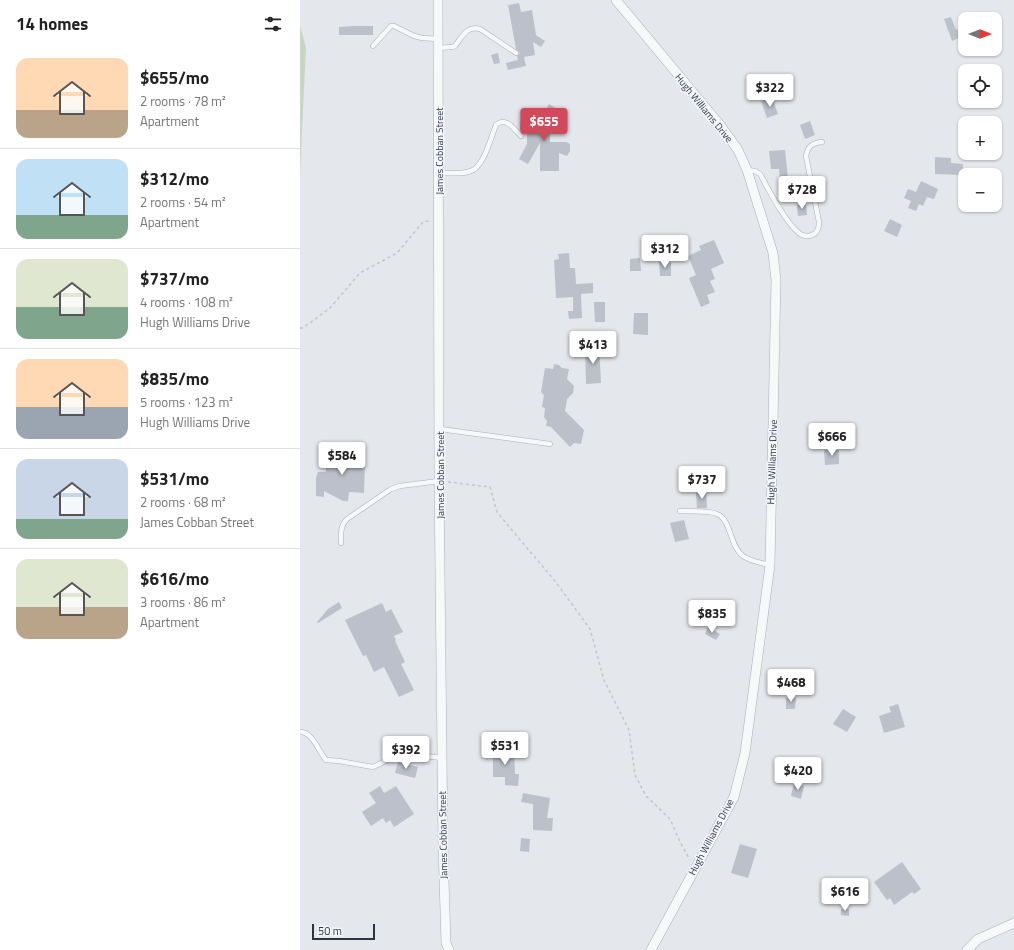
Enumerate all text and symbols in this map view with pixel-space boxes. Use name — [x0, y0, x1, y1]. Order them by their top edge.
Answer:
text: 14 homes — [16, 11, 88, 37]
north arrow — [958, 12, 1002, 56]
map controls — [958, 12, 1002, 212]
icon: filters — [262, 13, 284, 35]
button: locate — [958, 64, 1002, 108]
text: $655/mo — [140, 65, 209, 91]
street label: Hugh Williams Drive — [672, 70, 736, 146]
icon: home — [48, 74, 96, 122]
pin: $322 — [746, 74, 794, 108]
text: $322 — [755, 77, 785, 97]
text: 2 rooms · 78 m² — [140, 91, 226, 111]
street label: James Cobban Street — [432, 107, 447, 195]
pin: $655 — [520, 108, 568, 142]
text: Apartment — [140, 111, 199, 131]
text: $655 — [529, 111, 559, 131]
button: + — [958, 116, 1002, 160]
text: $312/mo — [140, 166, 209, 192]
button: − — [958, 168, 1002, 212]
icon: home — [48, 175, 96, 223]
pin: $728 — [778, 176, 826, 210]
text: $728 — [787, 179, 817, 199]
text: 2 rooms · 54 m² — [140, 192, 226, 212]
text: Apartment — [140, 212, 199, 232]
pin: $312 — [641, 235, 689, 269]
text: $312 — [650, 238, 680, 258]
text: $737/mo — [140, 266, 209, 292]
icon: home — [48, 275, 96, 323]
text: 4 rooms · 108 m² — [140, 292, 233, 312]
text: Hugh Williams Drive — [140, 312, 250, 332]
pin: $413 — [569, 331, 617, 365]
text: $413 — [578, 334, 608, 354]
text: $835/mo — [140, 366, 209, 392]
icon: home — [48, 375, 96, 423]
text: 5 rooms · 123 m² — [140, 392, 233, 412]
text: Hugh Williams Drive — [140, 412, 250, 432]
street label: Hugh Williams Drive — [763, 419, 781, 505]
pin: $666 — [808, 423, 856, 457]
text: $666 — [817, 426, 847, 446]
street label: James Cobban Street — [433, 431, 448, 519]
pin: $584 — [318, 442, 366, 476]
text: $584 — [327, 445, 357, 465]
text: $531/mo — [140, 466, 209, 492]
pin: $737 — [678, 466, 726, 500]
text: $737 — [687, 469, 717, 489]
icon: home — [48, 475, 96, 523]
text: 2 rooms · 68 m² — [140, 492, 226, 512]
text: James Cobban Street — [140, 512, 254, 532]
text: $616/mo — [140, 566, 209, 592]
icon: home — [48, 575, 96, 623]
text: 3 rooms · 86 m² — [140, 592, 226, 612]
pin: $835 — [688, 600, 736, 634]
text: $835 — [697, 603, 727, 623]
text: Apartment — [140, 612, 199, 632]
pin: $468 — [767, 669, 815, 703]
text: $468 — [776, 672, 806, 692]
pin: $531 — [481, 732, 529, 766]
text: $531 — [490, 735, 520, 755]
pin: $392 — [382, 736, 430, 770]
text: $392 — [391, 739, 421, 759]
pin: $420 — [774, 757, 822, 791]
text: $420 — [783, 760, 813, 780]
street label: James Cobban Street — [435, 791, 451, 879]
street label: Hugh Williams Drive — [684, 796, 738, 878]
pin: $616 — [821, 878, 869, 912]
text: $616 — [830, 881, 860, 901]
scale bar — [312, 922, 375, 941]
text: 50 m — [318, 923, 342, 939]

